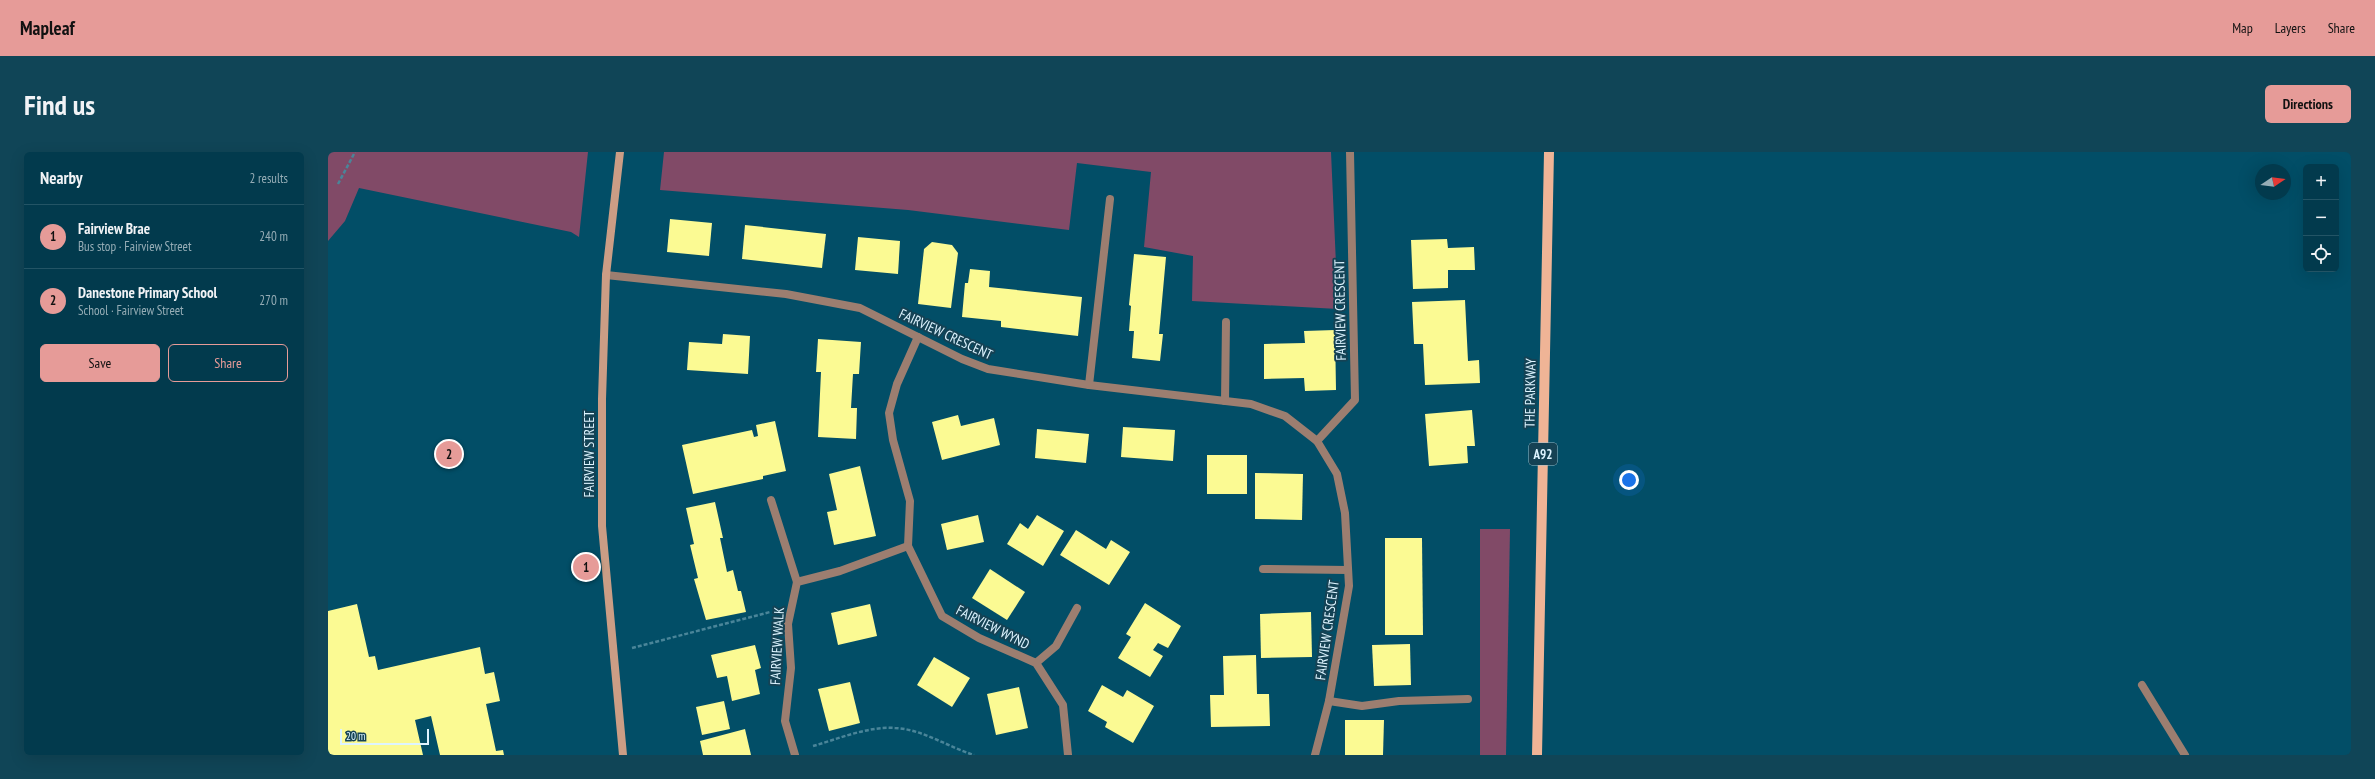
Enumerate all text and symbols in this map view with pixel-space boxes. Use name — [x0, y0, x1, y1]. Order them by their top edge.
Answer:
text: Mapleaf — [20, 16, 75, 40]
text: Map — [2232, 19, 2253, 37]
text: Layers — [2275, 19, 2306, 37]
text: Share — [2328, 19, 2355, 37]
button: Directions — [2265, 85, 2351, 123]
text: Find us — [24, 86, 95, 123]
north arrow — [2255, 164, 2291, 200]
map controls — [2303, 164, 2339, 272]
button: + — [2303, 164, 2339, 200]
text: Nearby — [40, 167, 83, 189]
text: 2 results — [249, 170, 288, 187]
button: − — [2303, 200, 2339, 236]
text: Fairview Brae — [78, 219, 150, 238]
text: 1 — [50, 228, 56, 245]
text: 240 m — [259, 228, 288, 245]
button: locate — [2303, 236, 2339, 272]
text: Bus stop · Fairview Street — [78, 238, 192, 255]
street label: FAIRVIEW CRESCENT — [1330, 259, 1350, 361]
text: Danestone Primary School — [78, 283, 217, 302]
text: 2 — [50, 292, 56, 309]
text: 270 m — [259, 292, 288, 309]
text: School · Fairview Street — [78, 302, 184, 319]
street label: FAIRVIEW CRESCENT — [896, 304, 996, 364]
button: Save — [40, 344, 160, 382]
button: Share — [168, 344, 288, 382]
street label: THE PARKWAY — [1520, 357, 1540, 428]
street label: FAIRVIEW STREET — [580, 410, 598, 497]
pin: 2 — [436, 439, 462, 469]
road number: A92 — [1529, 443, 1557, 465]
your location — [1619, 470, 1639, 490]
pin: 1 — [573, 552, 599, 582]
street label: FAIRVIEW CRESCENT — [1311, 578, 1343, 681]
street label: FAIRVIEW WYND — [953, 601, 1033, 653]
street label: FAIRVIEW WALK — [766, 607, 788, 685]
scale bar — [340, 727, 429, 746]
text: 20 m — [346, 729, 365, 743]

